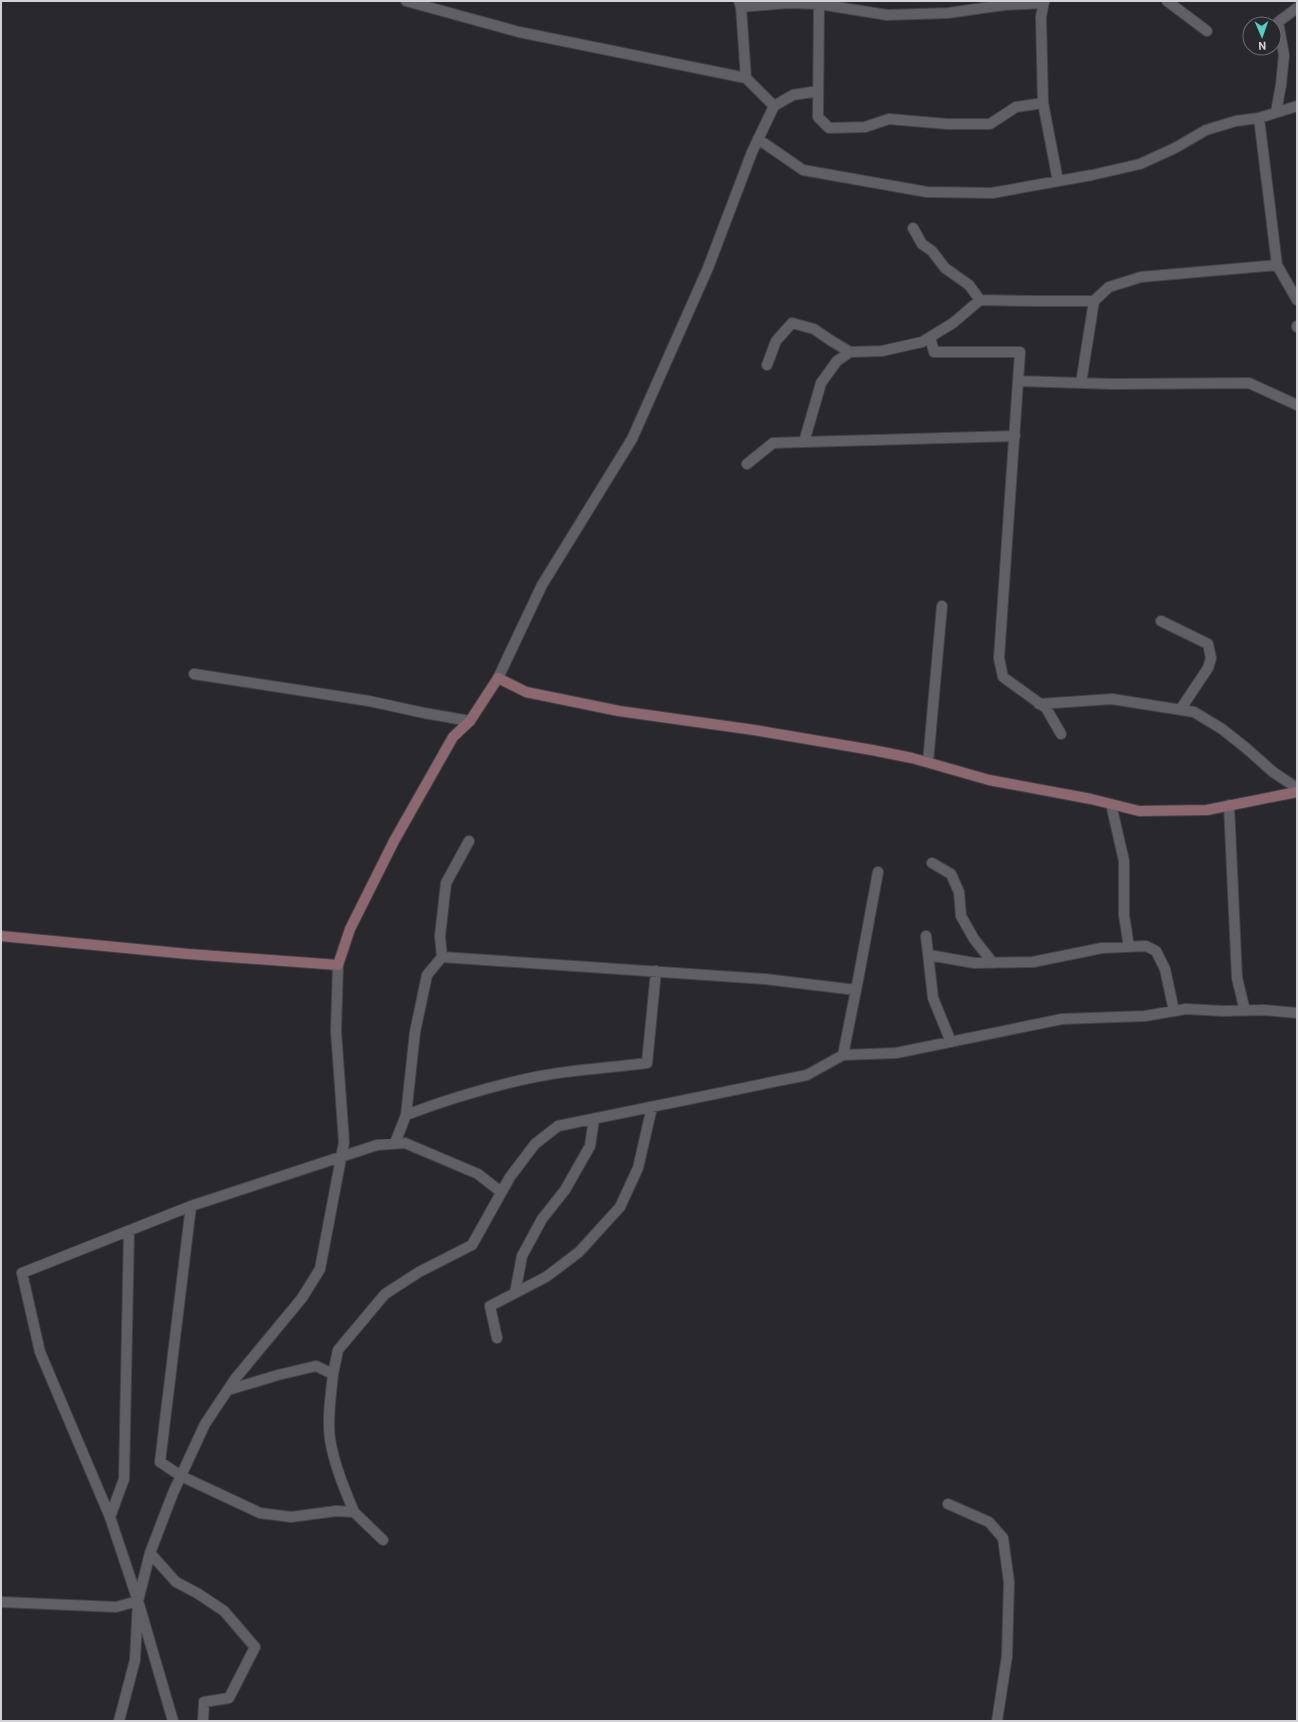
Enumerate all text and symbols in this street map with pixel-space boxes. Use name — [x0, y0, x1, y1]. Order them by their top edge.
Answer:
north arrow — [1242, 16, 1282, 56]
text: N — [1258, 39, 1266, 52]

